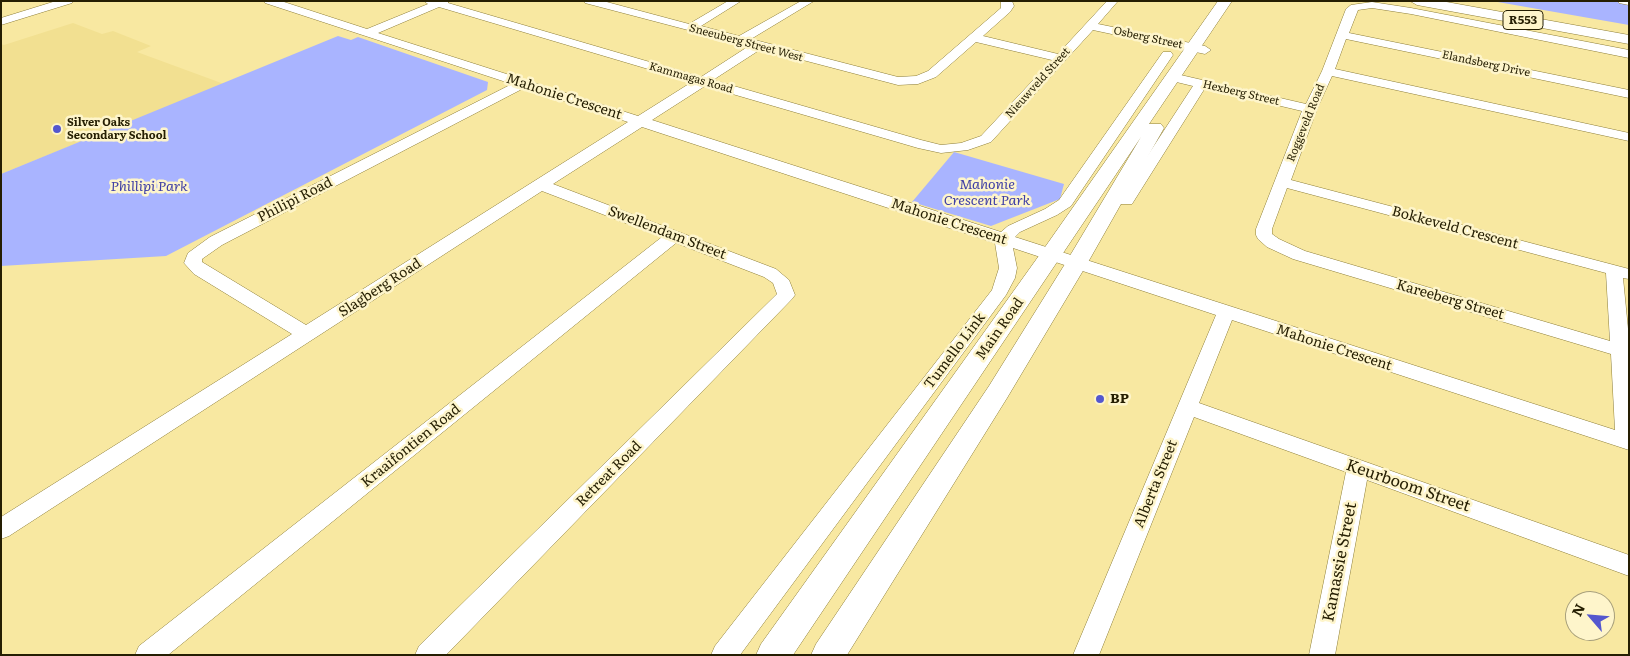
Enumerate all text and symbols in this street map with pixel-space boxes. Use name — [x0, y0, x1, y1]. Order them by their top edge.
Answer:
road number: R553 — [1503, 10, 1543, 30]
street label: Sneeuberg Street West — [688, 21, 804, 65]
street label: Osberg Street — [1112, 24, 1184, 52]
street label: Nieuwveld Street — [1003, 45, 1073, 121]
street label: Elandsberg Drive — [1441, 48, 1531, 80]
street label: Kammagas Road — [647, 60, 735, 96]
street label: Mahonie Crescent — [504, 70, 624, 124]
street label: Hexberg Street — [1201, 78, 1281, 108]
street label: Roggeveld Road — [1284, 82, 1328, 164]
place label: Silver Oaks Secondary School — [67, 116, 166, 142]
marker: Silver Oaks Secondary School — [51, 123, 63, 135]
street label: Philipi Road — [255, 174, 335, 226]
park label: Mahonie Crescent Park — [944, 177, 1030, 210]
park label: Phillipi Park — [110, 179, 188, 195]
street label: Mahonie Crescent — [889, 195, 1009, 249]
street label: Swellendam Street — [606, 203, 728, 263]
street label: Bokkeveld Crescent — [1390, 203, 1520, 253]
street label: Slagberg Road — [336, 255, 424, 321]
street label: Kareeberg Street — [1394, 277, 1506, 323]
street label: Main Road — [972, 295, 1028, 363]
street label: Tumello Link — [921, 310, 989, 392]
street label: Mahonie Crescent — [1274, 321, 1394, 375]
place label: BP — [1110, 391, 1129, 407]
marker: BP — [1094, 393, 1106, 405]
street label: Kraaifontien Road — [358, 401, 464, 491]
street label: Retreat Road — [573, 438, 645, 510]
street label: Alberta Street — [1131, 438, 1181, 530]
street label: Keurboom Street — [1343, 456, 1473, 516]
street label: Kamassie Street — [1319, 501, 1361, 623]
north arrow — [1565, 591, 1615, 641]
text: N — [1566, 600, 1589, 619]

